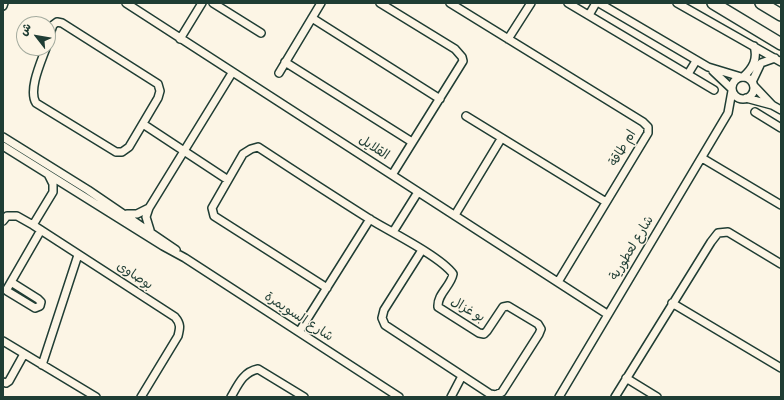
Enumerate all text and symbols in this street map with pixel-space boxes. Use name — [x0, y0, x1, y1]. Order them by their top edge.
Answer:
north arrow — [16, 16, 56, 56]
text: ش — [18, 22, 35, 39]
street label: ام طاقة — [607, 128, 641, 170]
street label: القلايل — [355, 133, 391, 165]
street label: شارع لعطورية — [608, 214, 658, 284]
street label: بوصاوى — [113, 259, 155, 295]
street label: شارع السويمرة — [261, 290, 335, 346]
street label: بو غزال — [447, 295, 487, 327]

